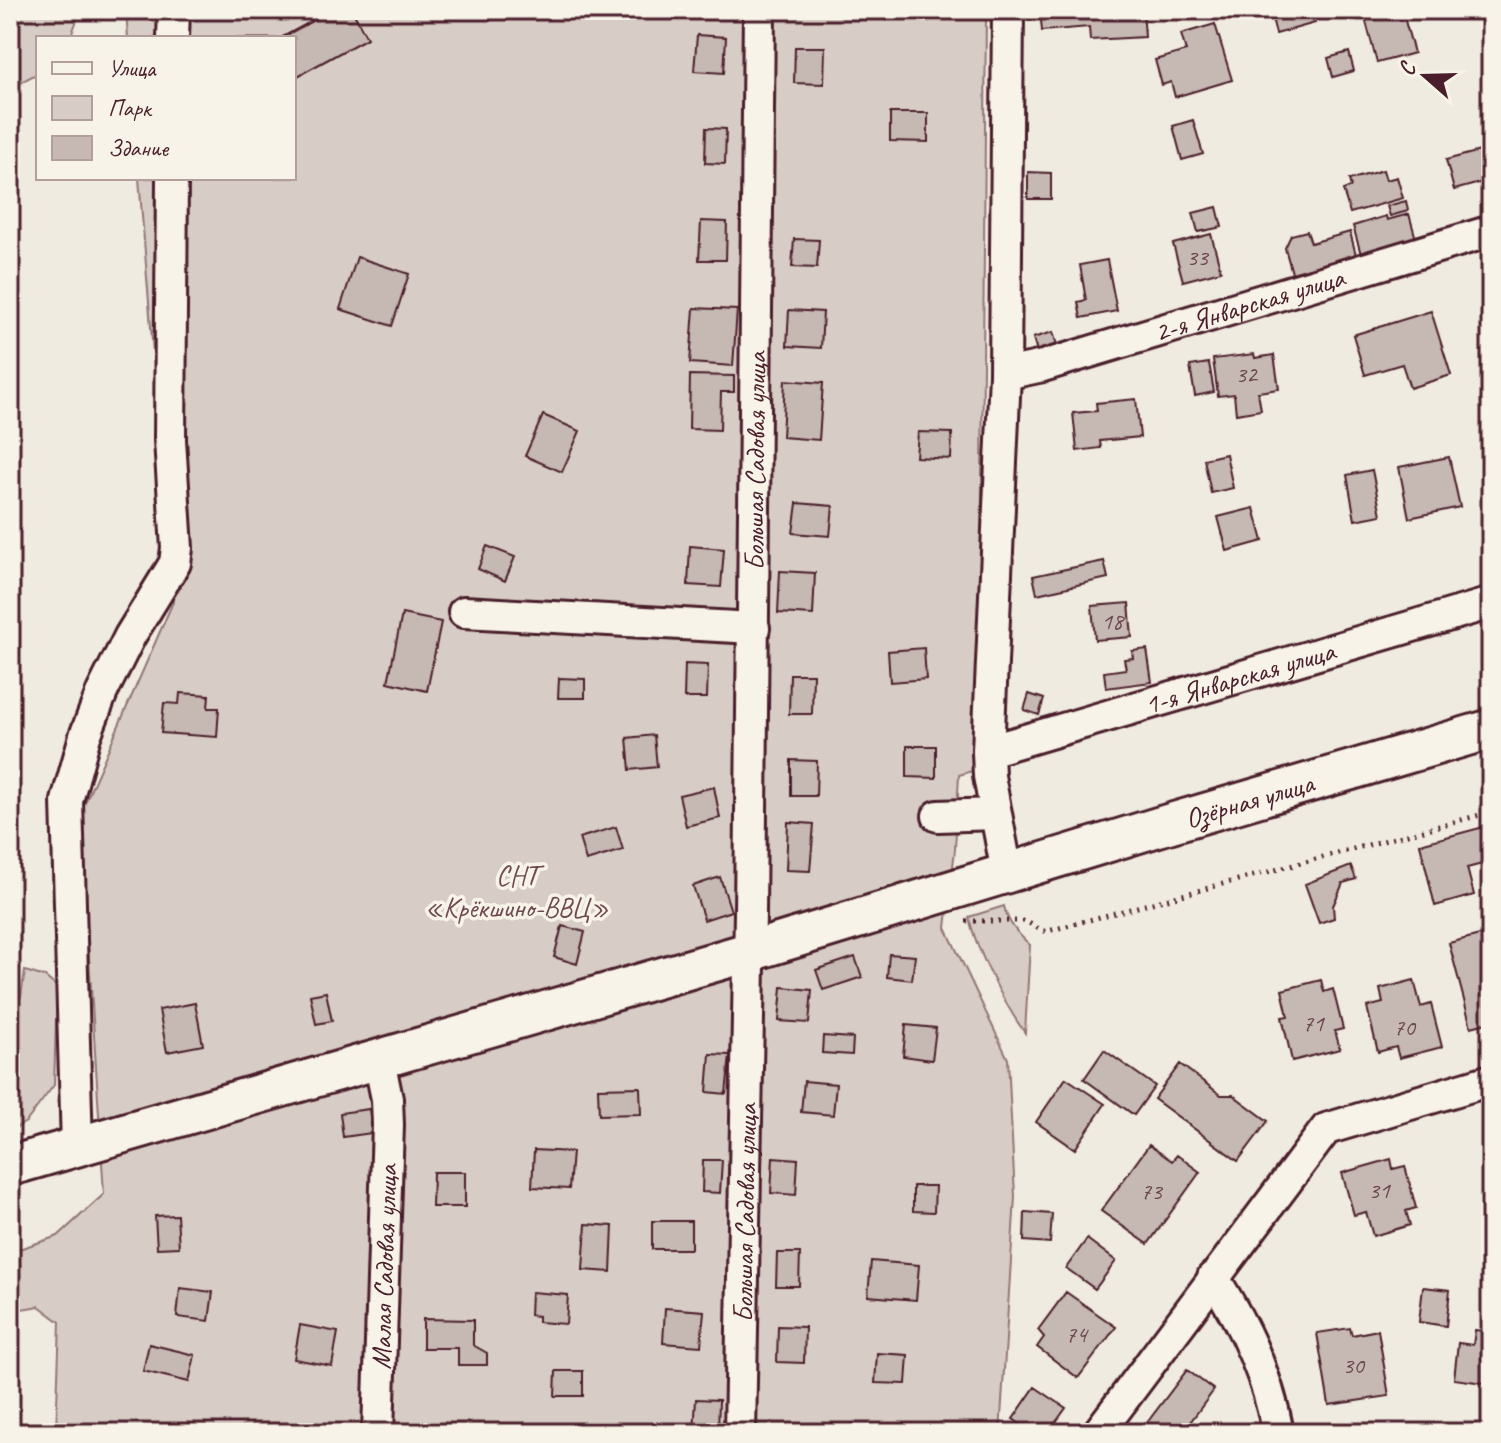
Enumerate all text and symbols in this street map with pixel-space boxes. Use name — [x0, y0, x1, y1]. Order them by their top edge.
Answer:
legend — [36, 36, 296, 180]
north arrow — [1385, 36, 1465, 116]
text: Улица — [108, 53, 157, 83]
text: С — [1392, 57, 1423, 79]
text: Парк — [108, 93, 153, 123]
text: Здание — [108, 133, 170, 163]
house number: 33 — [1186, 242, 1210, 272]
street label: 2-я Январская улица — [1150, 259, 1350, 350]
street label: Большая Садовая улица — [736, 350, 774, 570]
house number: 32 — [1235, 359, 1259, 389]
house number: 18 — [1101, 606, 1125, 636]
street label: 1-я Январская улица — [1140, 633, 1340, 722]
street label: Озёрная улица — [1181, 765, 1319, 836]
park label: СНТ «Крёкшино-ВВЦ» — [425, 858, 609, 925]
house number: 71 — [1302, 1008, 1325, 1038]
house number: 70 — [1393, 1012, 1417, 1042]
street label: Большая Садовая улица — [725, 1102, 764, 1323]
street label: Малая Садовая улица — [363, 1162, 405, 1370]
house number: 31 — [1368, 1175, 1391, 1205]
house number: 73 — [1140, 1176, 1164, 1206]
house number: 74 — [1065, 1319, 1089, 1349]
house number: 30 — [1342, 1350, 1366, 1380]

